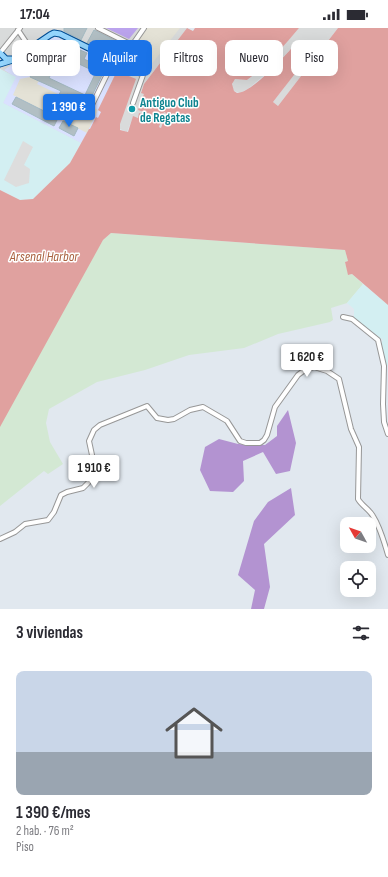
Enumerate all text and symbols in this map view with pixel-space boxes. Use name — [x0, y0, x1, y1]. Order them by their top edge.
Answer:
text: 17:04 — [20, 5, 50, 24]
chip: Comprar — [12, 40, 80, 76]
chip: Alquilar — [88, 40, 152, 76]
chip: Filtros — [160, 40, 217, 76]
chip: Nuevo — [225, 40, 283, 76]
chip: Piso — [291, 40, 338, 76]
pin: 1 390 € — [32, 94, 106, 128]
place label: Antiguo Club de Regatas — [139, 95, 199, 126]
text: 1 390 € — [52, 99, 86, 115]
marker: Antiguo Club de Regatas — [127, 104, 137, 114]
water label: Arsenal Harbor — [9, 248, 79, 265]
pin: 1 620 € — [270, 344, 344, 378]
text: 1 620 € — [290, 349, 324, 365]
pin: 1 910 € — [57, 455, 131, 489]
text: 1 910 € — [77, 460, 111, 476]
north arrow — [340, 517, 376, 553]
map controls — [340, 517, 376, 597]
button: locate — [340, 561, 376, 597]
icon: filters — [350, 622, 372, 644]
text: 3 viviendas — [16, 623, 83, 643]
icon: home — [158, 697, 230, 769]
text: 1 390 €/mes — [16, 803, 91, 823]
text: 2 hab. · 76 m² — [16, 823, 74, 839]
text: Piso — [16, 839, 34, 855]

